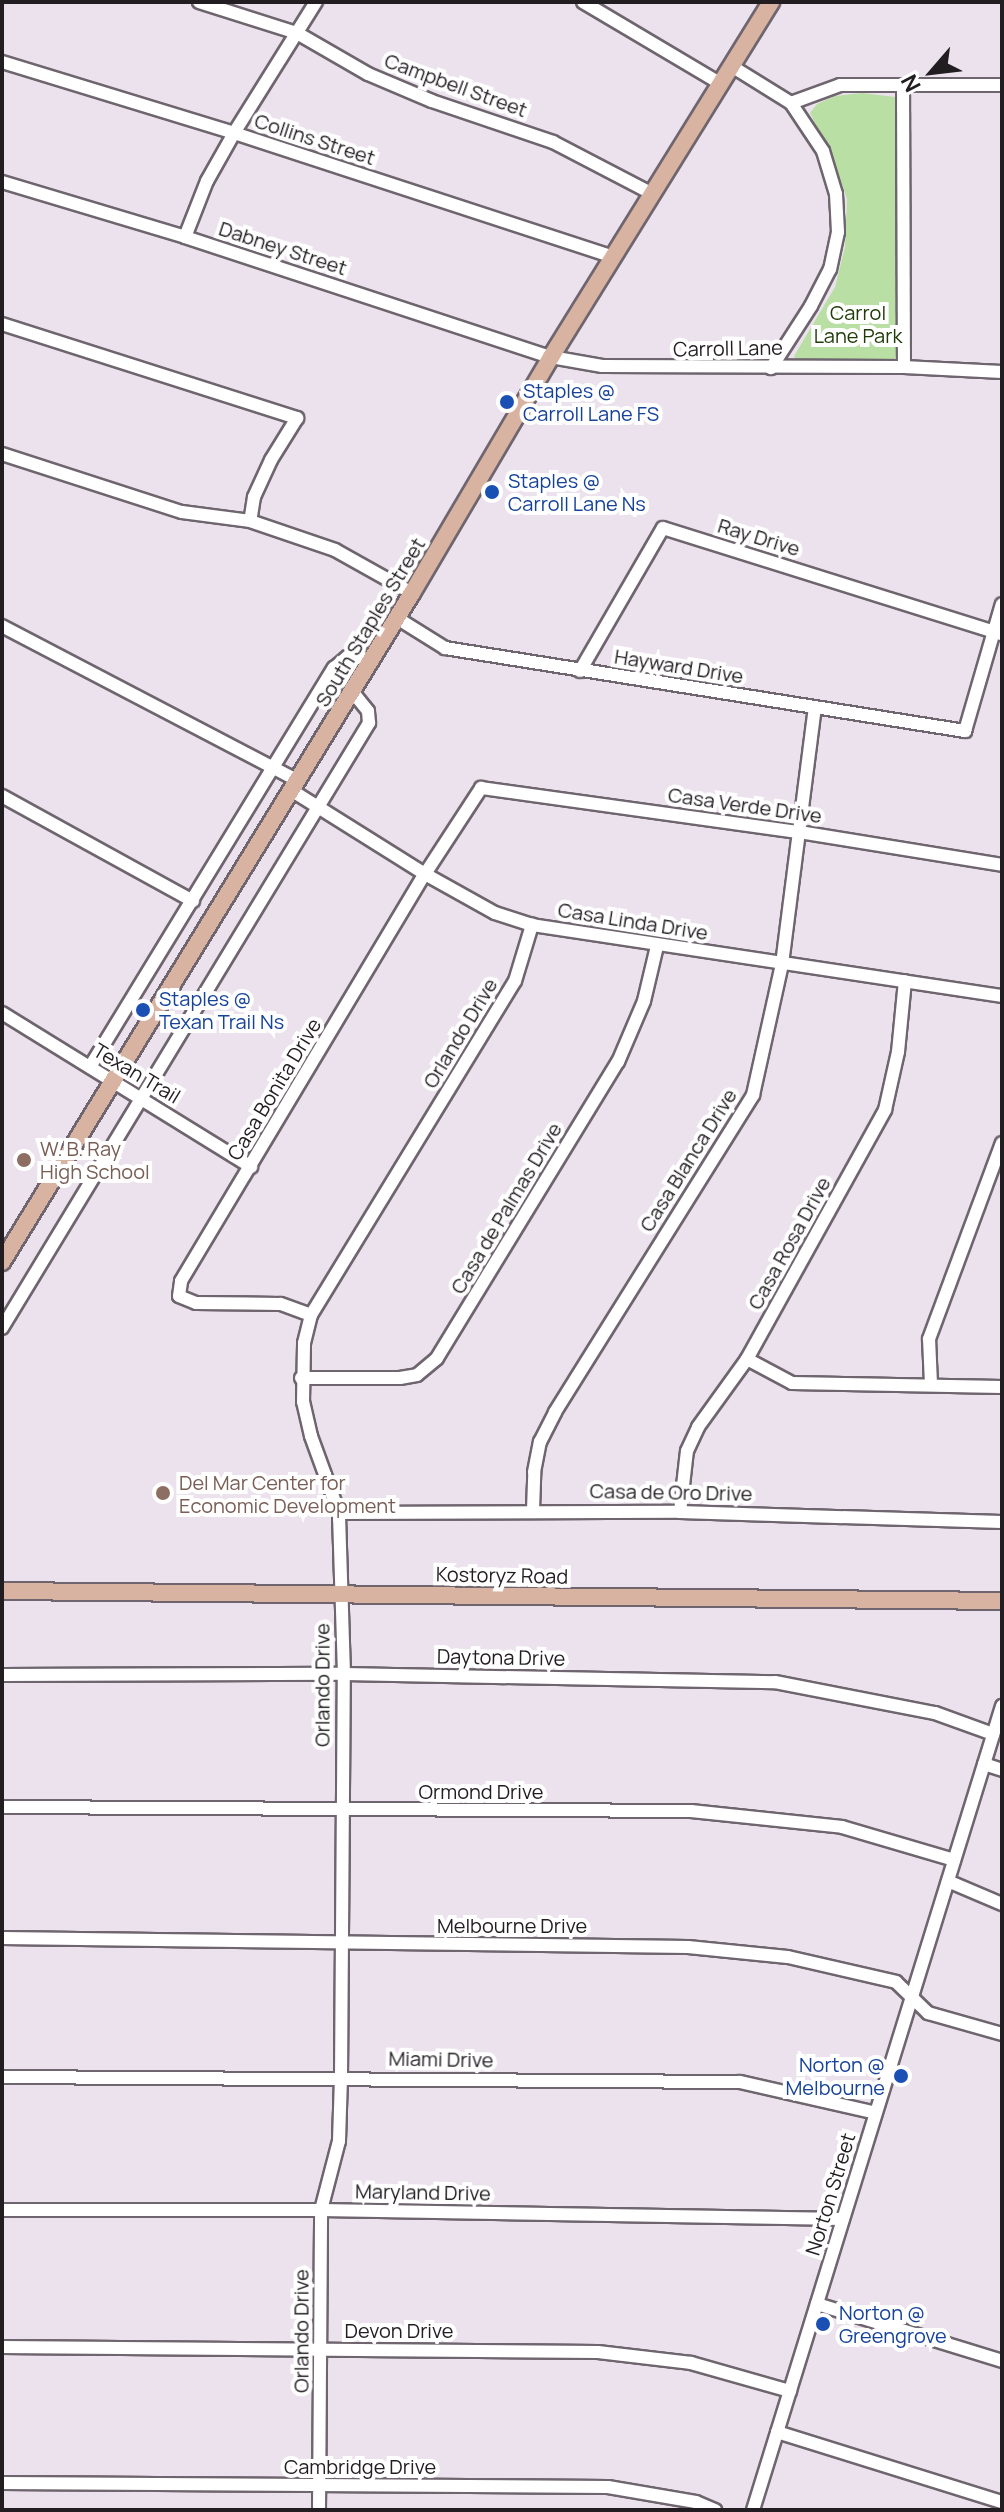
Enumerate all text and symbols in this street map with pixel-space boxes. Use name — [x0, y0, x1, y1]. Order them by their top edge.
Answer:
north arrow — [892, 32, 972, 112]
street label: Campbell Street — [381, 48, 531, 122]
text: N — [894, 69, 928, 97]
street label: Collins Street — [252, 108, 378, 170]
street label: Dabney Street — [216, 216, 350, 280]
park label: Carrol Lane Park — [814, 301, 902, 348]
street label: Carroll Lane — [673, 335, 783, 361]
place label: Staples @ Carroll Lane FS — [523, 378, 659, 425]
marker: Staples @ Carroll Lane FS — [498, 393, 516, 411]
place label: Staples @ Carroll Lane Ns — [508, 468, 646, 515]
marker: Staples @ Carroll Lane Ns — [483, 483, 501, 501]
street label: Ray Drive — [715, 513, 803, 561]
street label: South Staples Street — [310, 533, 430, 711]
street label: Hayward Drive — [613, 644, 745, 688]
street label: Casa Verde Drive — [667, 782, 823, 828]
street label: Casa Linda Drive — [556, 897, 710, 945]
street label: Orlando Drive — [418, 974, 502, 1092]
place label: Staples @ Texan Trail Ns — [159, 986, 284, 1033]
marker: Staples @ Texan Trail Ns — [134, 1001, 152, 1019]
street label: Casa Bonita Drive — [222, 1014, 326, 1164]
street label: Texan Trail — [89, 1038, 185, 1108]
street label: Casa Blanca Drive — [634, 1084, 742, 1236]
street label: Casa de Palmas Drive — [445, 1118, 567, 1298]
place label: W. B. Ray High School — [40, 1136, 150, 1183]
marker: W. B. Ray High School — [15, 1151, 33, 1169]
street label: Casa Rosa Drive — [743, 1173, 835, 1313]
place label: Del Mar Center for Economic Development — [179, 1470, 396, 1517]
street label: Casa de Oro Drive — [589, 1479, 753, 1505]
marker: Del Mar Center for Economic Development — [154, 1484, 172, 1502]
street label: Kostoryz Road — [436, 1562, 568, 1588]
street label: Orlando Drive — [310, 1623, 334, 1747]
street label: Daytona Drive — [437, 1644, 565, 1670]
street label: Ormond Drive — [419, 1779, 543, 1803]
street label: Melbourne Drive — [437, 1913, 587, 1937]
street label: Miami Drive — [388, 2046, 494, 2072]
place label: Norton @ Melbourne — [786, 2052, 885, 2099]
marker: Norton @ Melbourne — [892, 2067, 910, 2085]
street label: Norton Street — [800, 2130, 860, 2258]
street label: Maryland Drive — [355, 2179, 491, 2205]
street label: Orlando Drive — [289, 2269, 313, 2393]
place label: Norton @ Greengrove — [839, 2300, 947, 2347]
marker: Norton @ Greengrove — [814, 2315, 832, 2333]
street label: Devon Drive — [345, 2318, 453, 2342]
street label: Cambridge Drive — [284, 2454, 436, 2478]

